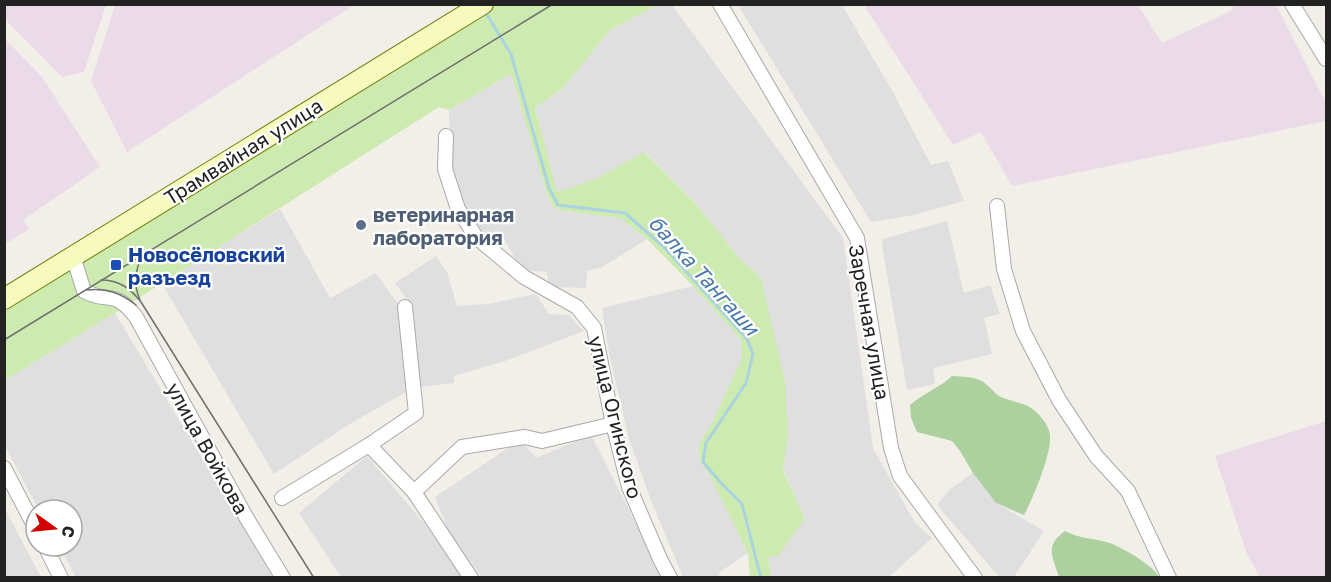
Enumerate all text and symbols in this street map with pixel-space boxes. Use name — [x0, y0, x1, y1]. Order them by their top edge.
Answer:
street label: Трамвайная улица — [160, 93, 326, 209]
place label: ветеринарная лаборатория — [373, 202, 514, 249]
water label: балка Тангаши — [643, 210, 765, 341]
marker: ветеринарная лаборатория — [354, 218, 368, 232]
place label: Новосёловский разъезд — [128, 242, 285, 289]
street label: Заречная улица — [844, 242, 896, 402]
marker: Новосёловский разъезд — [109, 258, 123, 272]
street label: улица Огинского — [584, 333, 648, 501]
street label: улица Войкова — [162, 378, 254, 518]
north arrow — [24, 498, 84, 558]
text: С — [57, 524, 80, 540]

